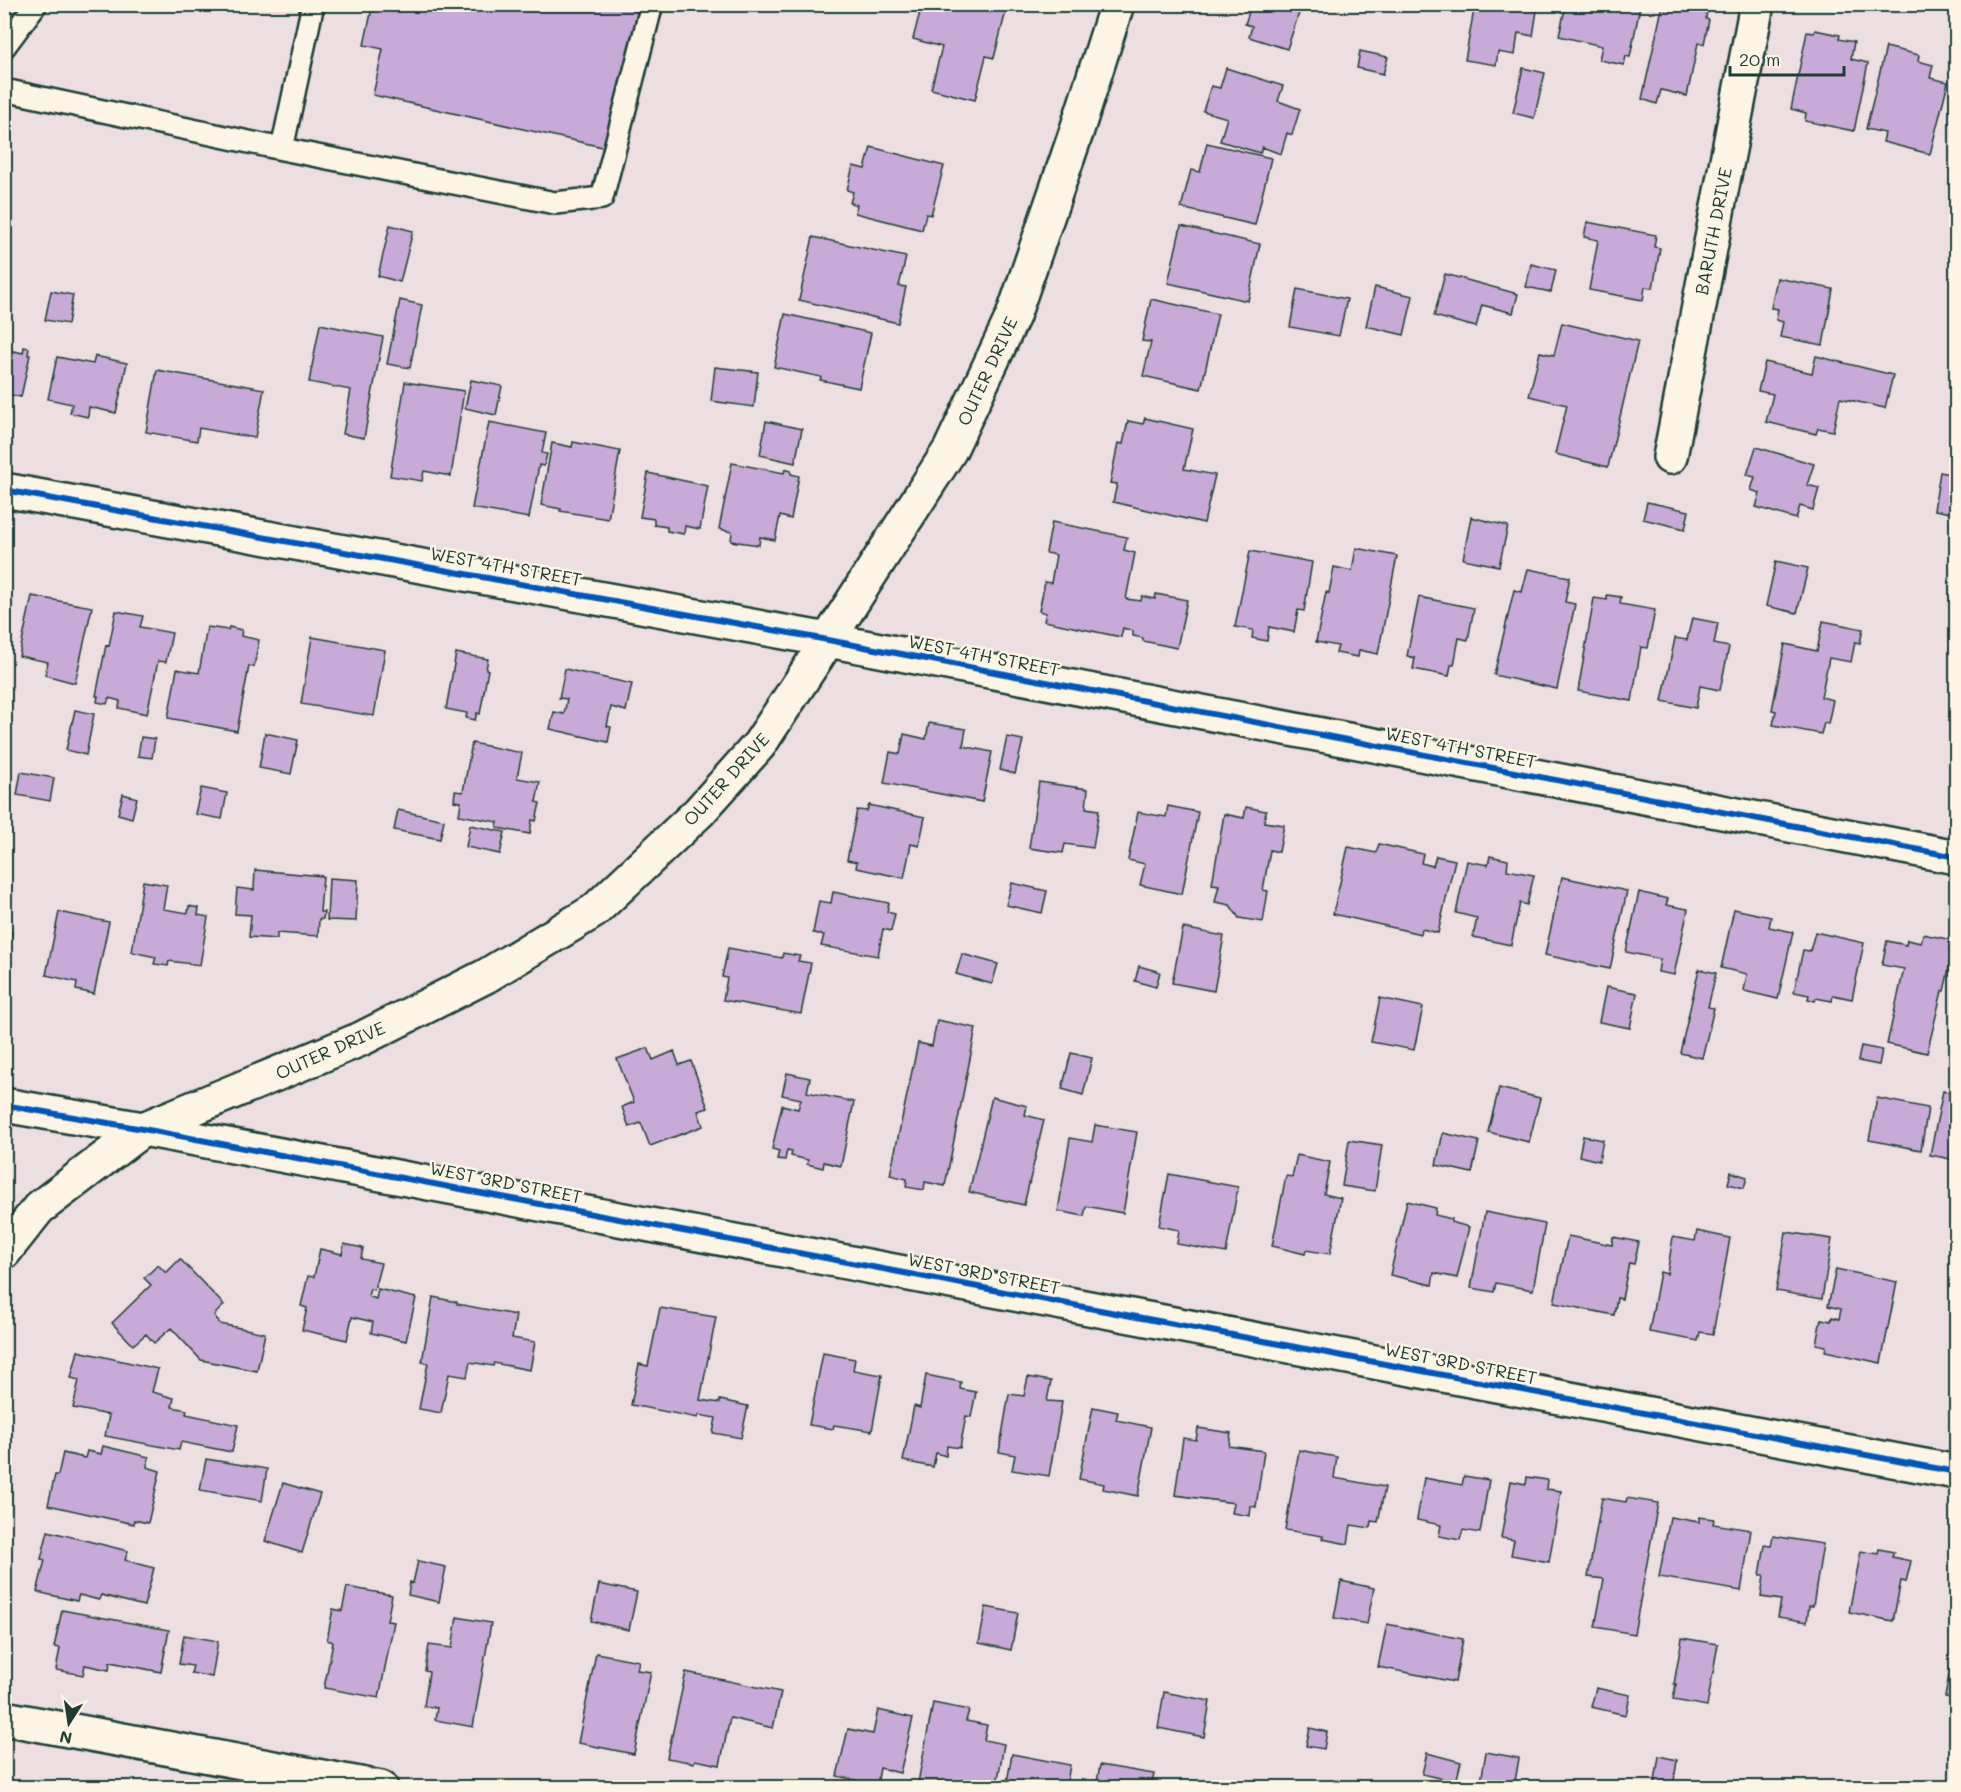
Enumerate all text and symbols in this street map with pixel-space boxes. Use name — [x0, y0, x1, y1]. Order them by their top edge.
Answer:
scale bar — [1730, 39, 1844, 77]
text: 20 m — [1739, 47, 1780, 71]
street label: BARUTH DRIVE — [1689, 165, 1737, 297]
street label: OUTER DRIVE — [951, 313, 1023, 429]
street label: WEST 4TH STREET — [428, 541, 584, 591]
street label: WEST 4TH STREET — [906, 629, 1062, 681]
street label: WEST 4TH STREET — [1383, 721, 1539, 773]
street label: OUTER DRIVE — [678, 727, 774, 831]
street label: OUTER DRIVE — [271, 1015, 389, 1085]
street label: WEST 3RD STREET — [428, 1155, 584, 1209]
street label: WEST 3RD STREET — [906, 1246, 1062, 1300]
street label: WEST 3RD STREET — [1383, 1336, 1539, 1390]
north arrow — [39, 1693, 99, 1753]
text: N — [58, 1727, 74, 1750]

